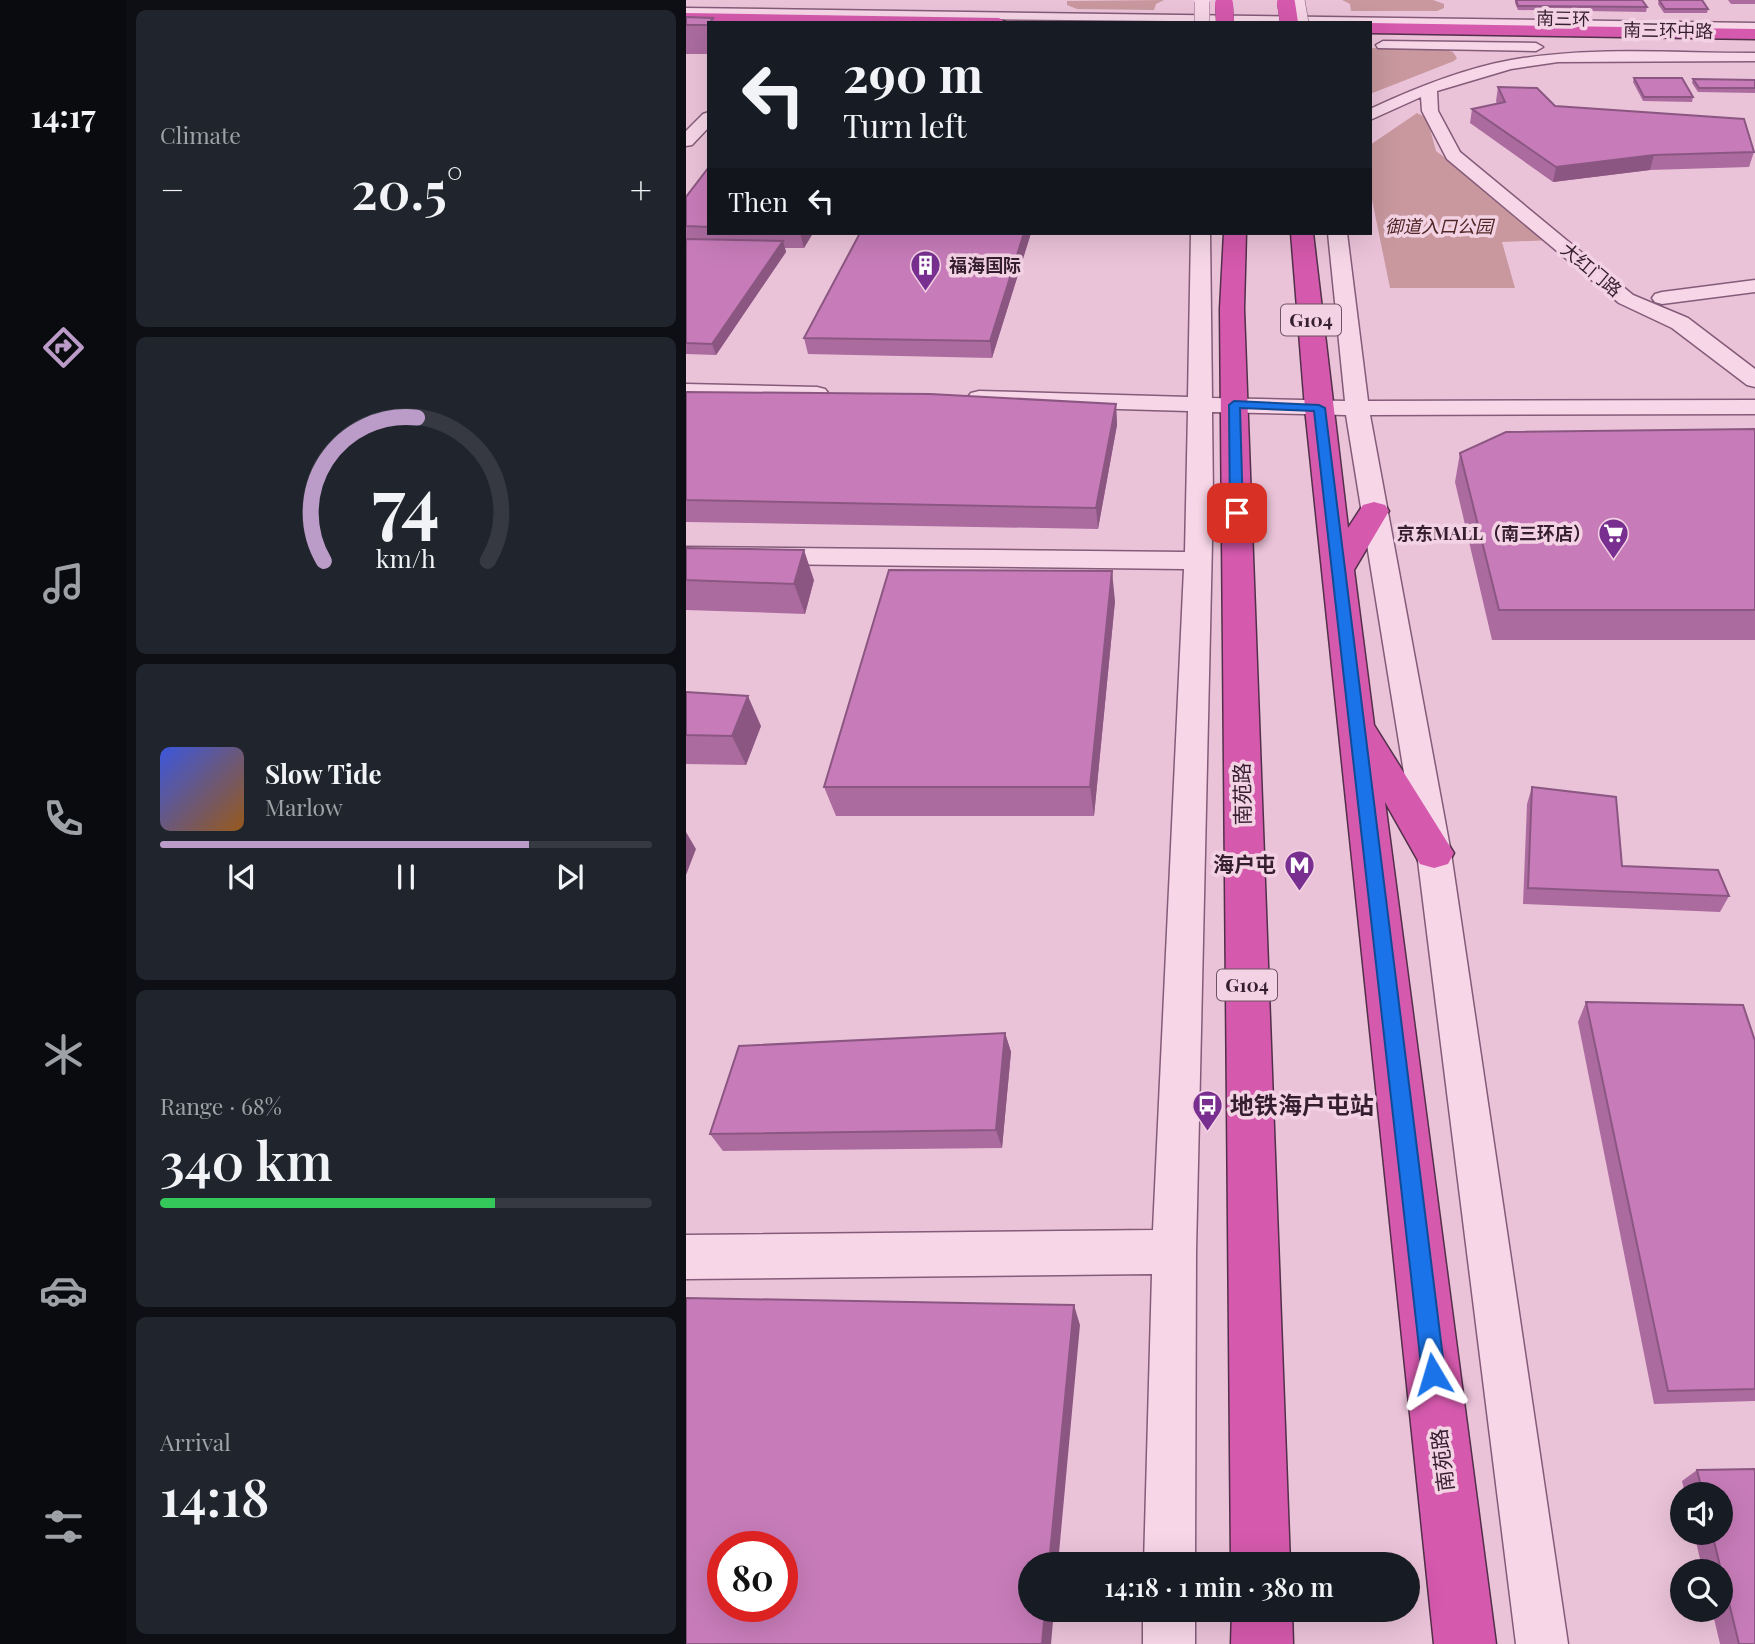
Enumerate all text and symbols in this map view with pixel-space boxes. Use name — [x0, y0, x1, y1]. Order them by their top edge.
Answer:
street label: 南三环 — [1536, 6, 1590, 30]
street label: 南三环中路 — [1623, 17, 1713, 43]
text: 290 m — [843, 40, 983, 105]
icon: left — [728, 49, 819, 140]
text: 14:17 — [30, 93, 96, 136]
text: Turn left — [843, 103, 967, 146]
text: Climate — [160, 119, 241, 150]
text: 20.5° — [351, 154, 463, 223]
text: − — [160, 163, 185, 214]
text: + — [630, 163, 652, 214]
icon: left — [802, 182, 840, 220]
text: Then — [728, 184, 788, 219]
park label: 御道入口公园 — [1385, 214, 1496, 238]
street label: 大红门路 — [1556, 237, 1627, 302]
building icon: 福海国际 — [909, 249, 943, 293]
place label: 福海国际 — [949, 253, 1021, 277]
road number: G104 — [1281, 304, 1341, 336]
icon: directions — [39, 323, 88, 372]
text: 74 — [372, 453, 440, 550]
pin — [1207, 483, 1267, 543]
icon: arrive — [1218, 494, 1256, 532]
supermarket icon: 京东MALL（南三环店） — [1597, 517, 1631, 561]
place label: 京东MALL（南三环店） — [1397, 521, 1591, 545]
text: km/h — [376, 541, 436, 574]
icon: music — [39, 559, 88, 608]
text: Slow Tide — [265, 756, 382, 791]
street label: 南苑路 — [1226, 762, 1256, 826]
text: Marlow — [265, 791, 343, 822]
icon: phone — [39, 794, 88, 843]
metro station icon: 海户屯 — [1282, 848, 1316, 892]
place label: 海户屯 — [1213, 849, 1276, 877]
icon: previous — [223, 858, 261, 896]
icon: pause — [387, 858, 425, 896]
icon: next — [551, 858, 589, 896]
road number: G104 — [1217, 970, 1277, 1001]
icon: climate — [39, 1030, 88, 1079]
place label: 地铁海户屯站 — [1230, 1088, 1374, 1120]
bus stop icon: 地铁海户屯站 — [1190, 1089, 1224, 1133]
text: Range · 68% — [160, 1090, 282, 1121]
text: 340 km — [160, 1125, 332, 1194]
icon: car — [39, 1266, 88, 1315]
position arrow — [1396, 1337, 1470, 1411]
text: Arrival — [160, 1426, 231, 1457]
street label: 南苑路 — [1423, 1427, 1459, 1493]
text: 14:18 — [160, 1461, 269, 1530]
map controls — [1670, 1482, 1733, 1622]
button: sound — [1670, 1482, 1733, 1545]
icon: filters — [39, 1502, 88, 1551]
speed limit sign: 80 — [707, 1531, 798, 1622]
button: search — [1670, 1559, 1733, 1622]
text: 14:18 · 1 min · 380 m — [1104, 1569, 1334, 1604]

